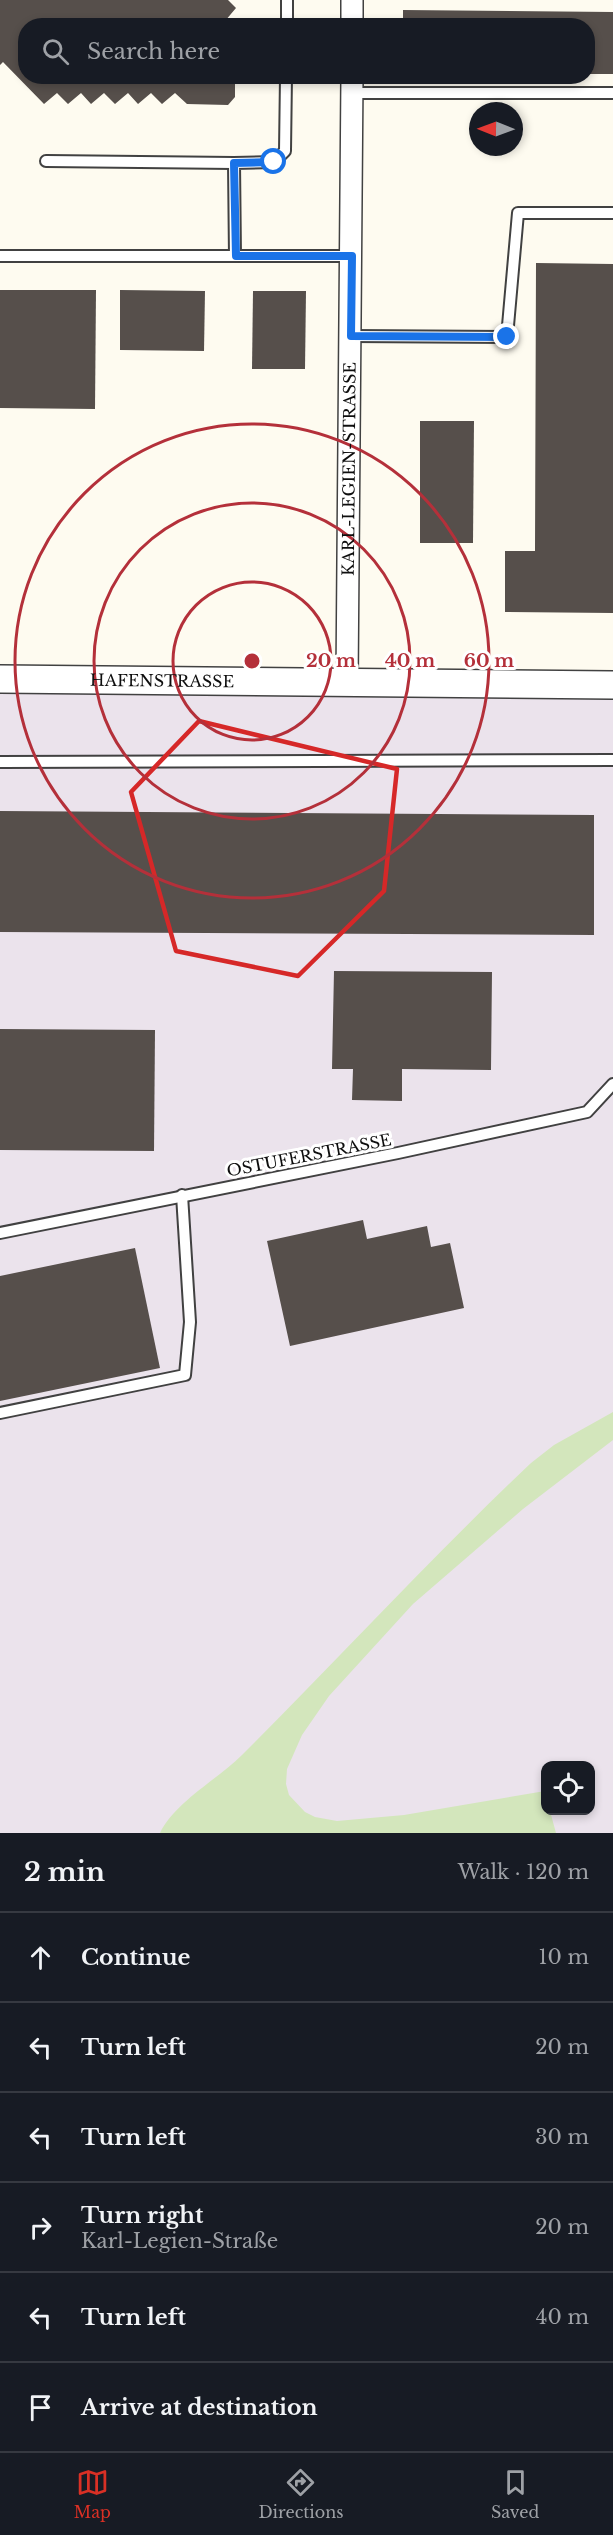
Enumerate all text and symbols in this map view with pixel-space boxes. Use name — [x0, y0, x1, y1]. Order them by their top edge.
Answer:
search box — [18, 18, 595, 84]
icon: search — [39, 35, 72, 68]
text: Search here — [87, 38, 220, 65]
north arrow — [469, 102, 523, 156]
route start — [260, 148, 286, 174]
route end — [493, 323, 519, 349]
street label: KARL-LEGIEN-STRASSE — [338, 362, 360, 576]
text: 20 m — [306, 650, 356, 672]
text: 40 m — [385, 650, 435, 672]
text: 60 m — [464, 650, 514, 672]
centre of rings — [242, 651, 262, 671]
street label: HAFENSTRASSE — [90, 670, 234, 691]
street label: OSTUFERSTRASSE — [225, 1129, 393, 1181]
map controls — [541, 1761, 595, 1815]
button: locate — [541, 1761, 595, 1815]
text: 2 min — [24, 1856, 105, 1888]
text: Walk · 120 m — [458, 1860, 589, 1884]
icon: ahead — [24, 1941, 57, 1974]
text: Continue — [81, 1944, 190, 1971]
text: 10 m — [539, 1945, 589, 1969]
icon: left — [24, 2031, 57, 2064]
text: Turn left — [81, 2034, 186, 2061]
text: 20 m — [535, 2035, 589, 2059]
icon: left — [24, 2121, 57, 2154]
text: Turn left — [81, 2124, 186, 2151]
text: 30 m — [535, 2125, 589, 2149]
text: Turn right — [81, 2202, 203, 2229]
icon: right — [24, 2211, 57, 2244]
text: 20 m — [535, 2215, 589, 2239]
text: Karl-Legien-Straße — [81, 2229, 278, 2253]
icon: left — [24, 2301, 57, 2334]
text: Turn left — [81, 2304, 186, 2331]
text: 40 m — [536, 2305, 589, 2329]
icon: arrive — [24, 2391, 57, 2424]
text: Arrive at destination — [81, 2394, 318, 2421]
tab: Map — [74, 2466, 111, 2522]
tab: Directions — [258, 2466, 343, 2522]
tab: Saved — [491, 2466, 539, 2522]

